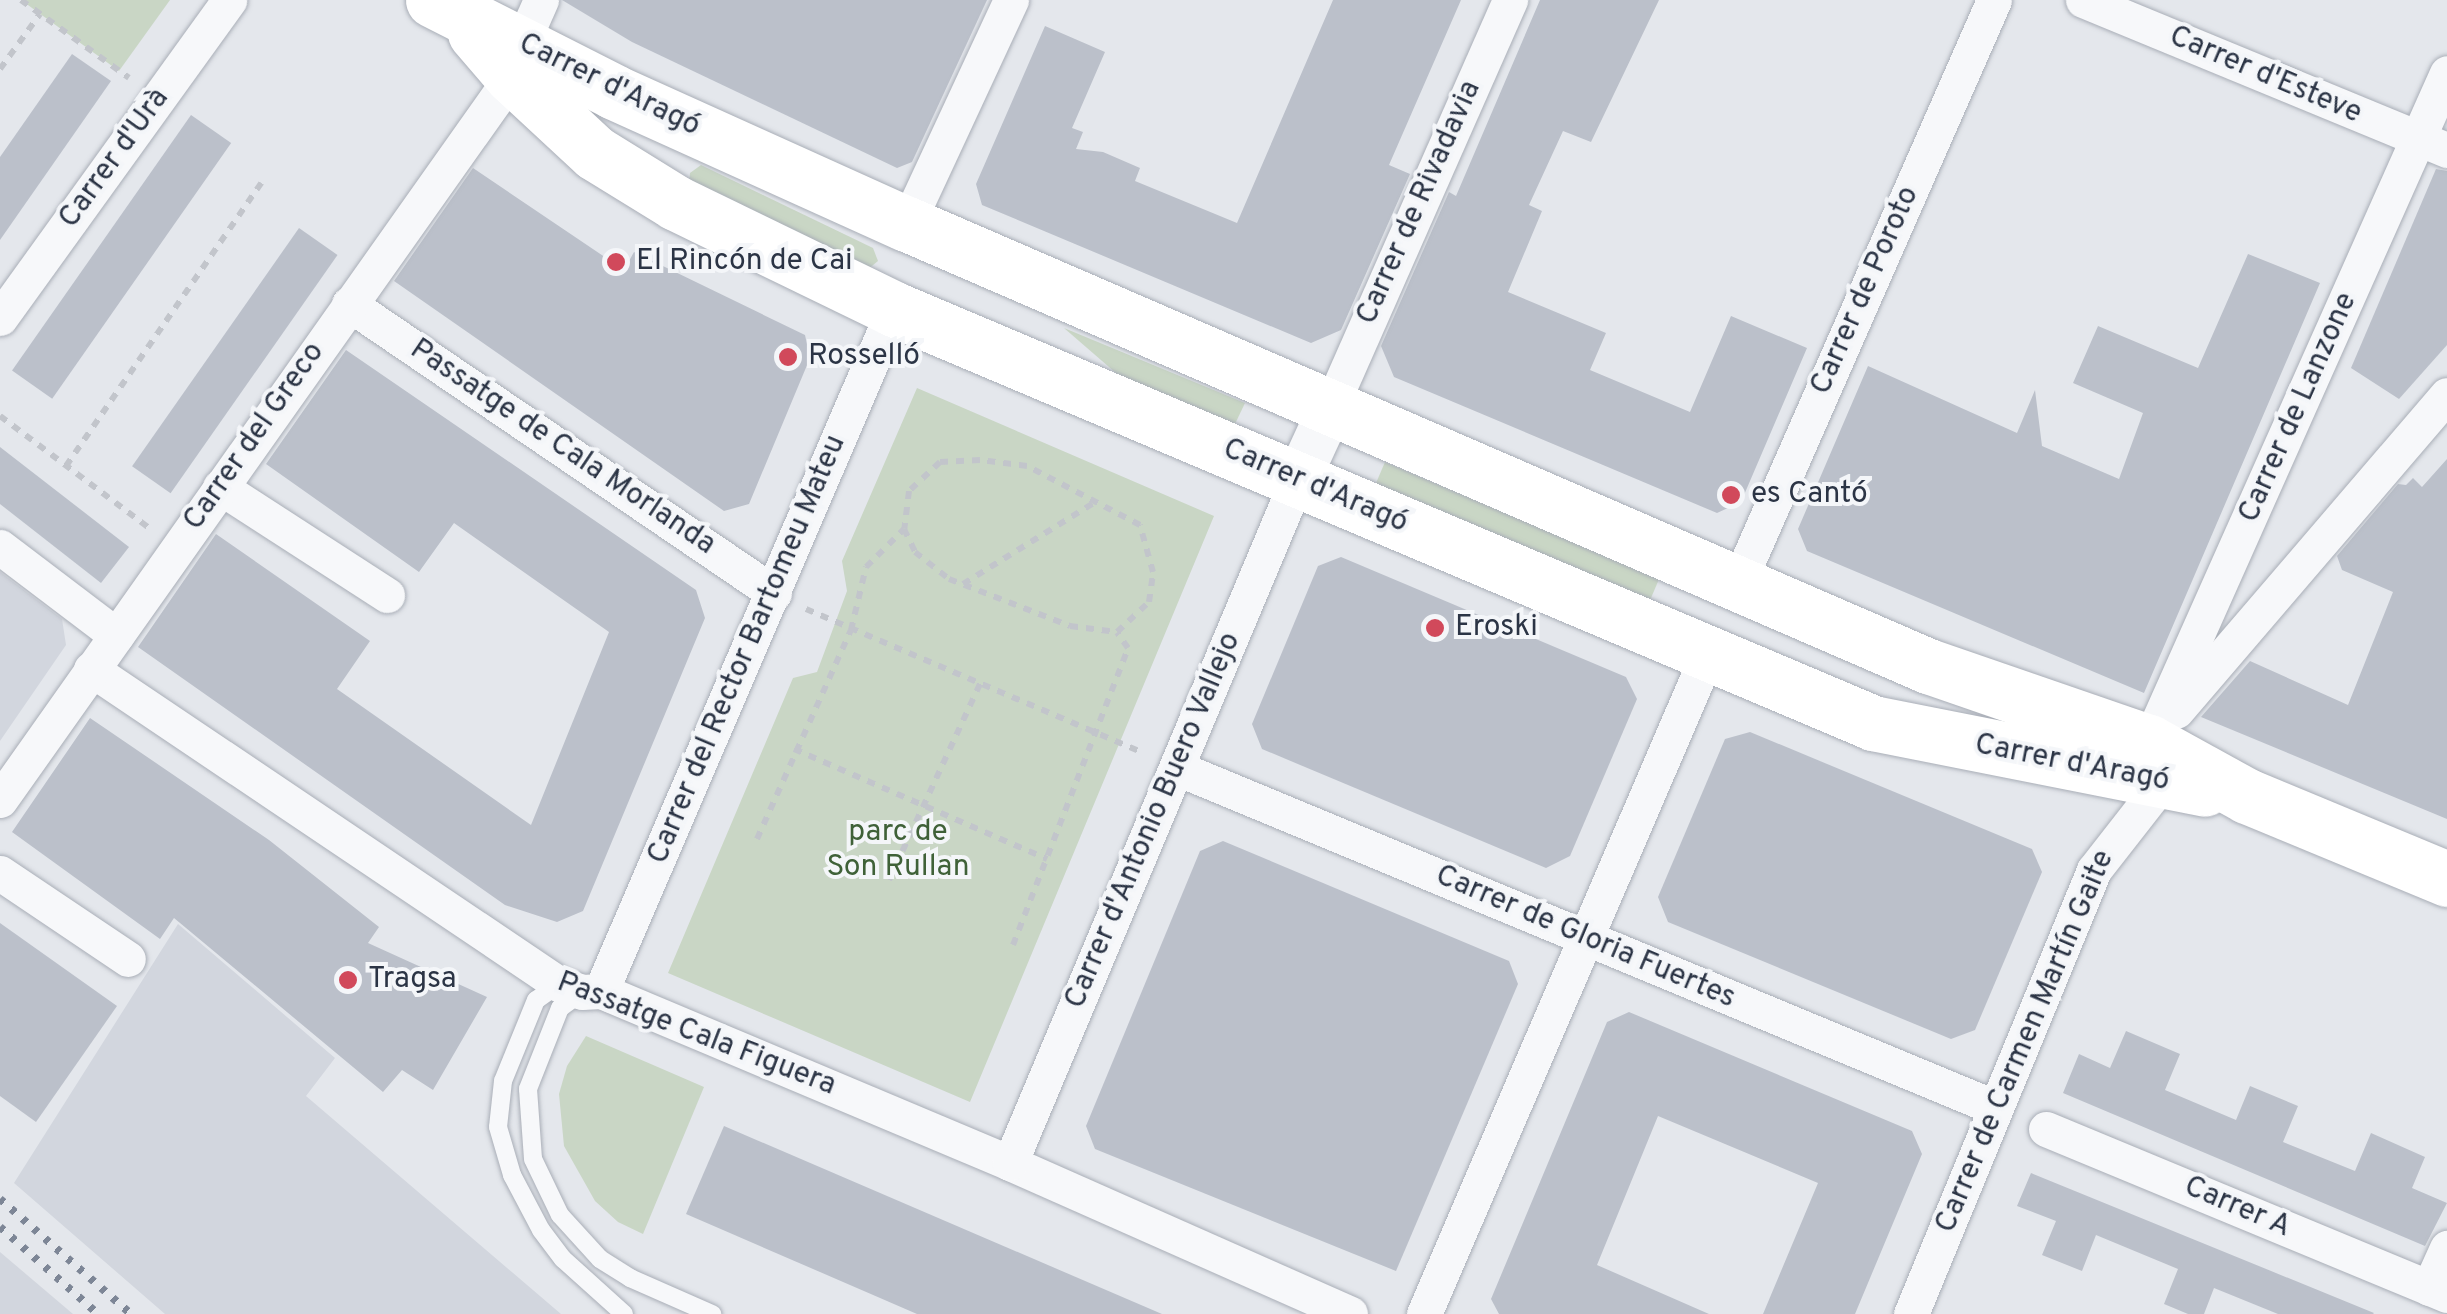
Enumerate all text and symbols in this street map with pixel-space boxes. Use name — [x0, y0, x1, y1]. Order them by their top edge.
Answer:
street label: Carrer d'Esteve — [2163, 19, 2367, 133]
street label: Carrer d'Aragó — [512, 27, 706, 145]
street label: Carrer de Rivadavia — [1350, 75, 1490, 331]
street label: Carrer d'Urà — [52, 82, 178, 236]
street label: Carrer de Poroto — [1804, 181, 1928, 401]
place label: El Rincón de Cai — [636, 244, 853, 280]
marker: El Rincón de Cai — [605, 251, 627, 273]
street label: Carrer de Lanzone — [2232, 287, 2366, 529]
street label: Passatge de Cala Morlanda — [403, 332, 721, 564]
street label: Carrer del Greco — [177, 336, 333, 538]
place label: Rosselló — [808, 339, 920, 375]
marker: Rosselló — [777, 346, 799, 368]
street label: Carrer del Rector Bartomeu Mateu — [641, 430, 855, 870]
street label: Carrer d'Aragó — [1217, 432, 1413, 542]
place label: es Cantó — [1751, 477, 1868, 513]
marker: es Cantó — [1720, 484, 1742, 506]
place label: Eroski — [1455, 610, 1538, 646]
marker: Eroski — [1424, 617, 1446, 639]
street label: Carrer d'Antonio Buero Vallejo — [1058, 627, 1250, 1015]
street label: Carrer d'Aragó — [1972, 727, 2172, 801]
park label: parc de Son Rullan — [826, 815, 970, 886]
street label: Carrer de Carmen Martín Gaite — [1929, 845, 2123, 1239]
street label: Carrer de Gloria Fuertes — [1430, 858, 1740, 1018]
place label: Tragsa — [368, 962, 457, 998]
street label: Passatge Cala Figuera — [552, 965, 840, 1105]
marker: Tragsa — [337, 969, 359, 991]
street label: Carrer A — [2178, 1169, 2296, 1247]

